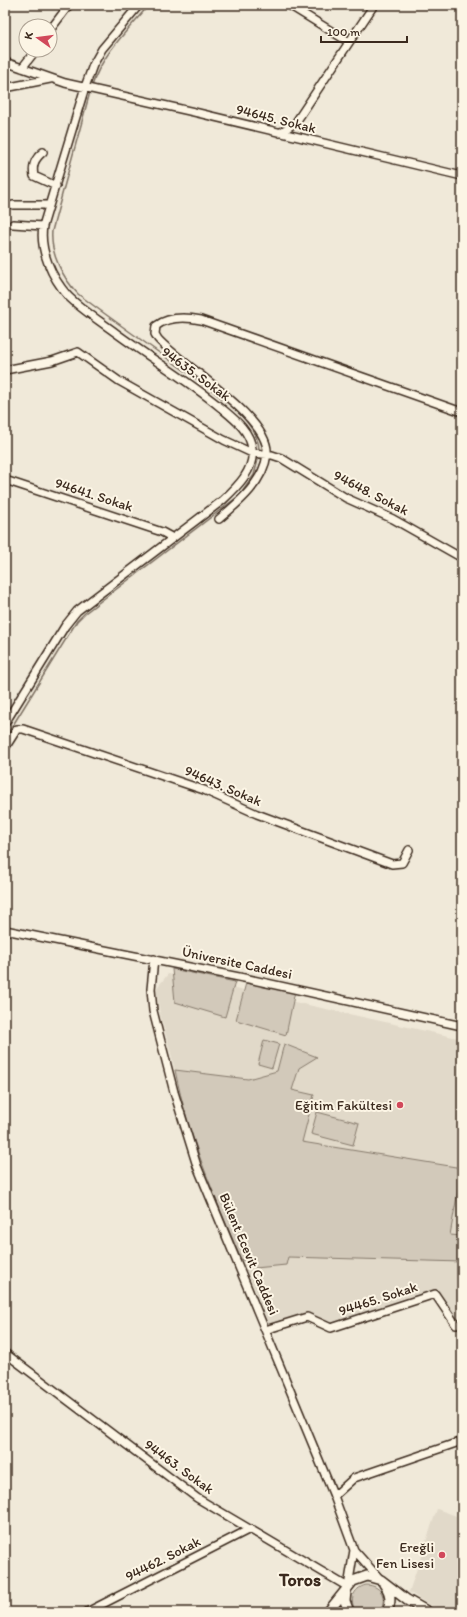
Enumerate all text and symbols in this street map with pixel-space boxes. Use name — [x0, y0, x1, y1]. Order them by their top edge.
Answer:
north arrow — [18, 18, 58, 58]
scale bar — [321, 18, 407, 44]
text: 100 m — [327, 25, 360, 39]
text: K — [22, 30, 36, 41]
street label: 94645. Sokak — [234, 101, 318, 137]
street label: 94635. Sokak — [158, 343, 234, 405]
street label: 94648. Sokak — [331, 467, 411, 519]
street label: 94641. Sokak — [53, 474, 135, 516]
street label: 94643. Sokak — [182, 762, 264, 810]
street label: Üniversite Caddesi — [180, 943, 294, 983]
place label: Eğitim Fakültesi — [295, 1097, 392, 1114]
marker: Eğitim Fakültesi — [395, 1100, 405, 1110]
street label: Bülent Ecevit Caddesi — [216, 1191, 282, 1317]
street label: 94465. Sokak — [336, 1278, 420, 1320]
street label: 94463. Sokak — [141, 1436, 217, 1498]
street label: 94462. Sokak — [123, 1533, 203, 1585]
place label: Ereğli Fen Lisesi — [376, 1539, 434, 1572]
marker: Ereğli Fen Lisesi — [437, 1550, 447, 1560]
district label: Toros — [278, 1569, 321, 1591]

